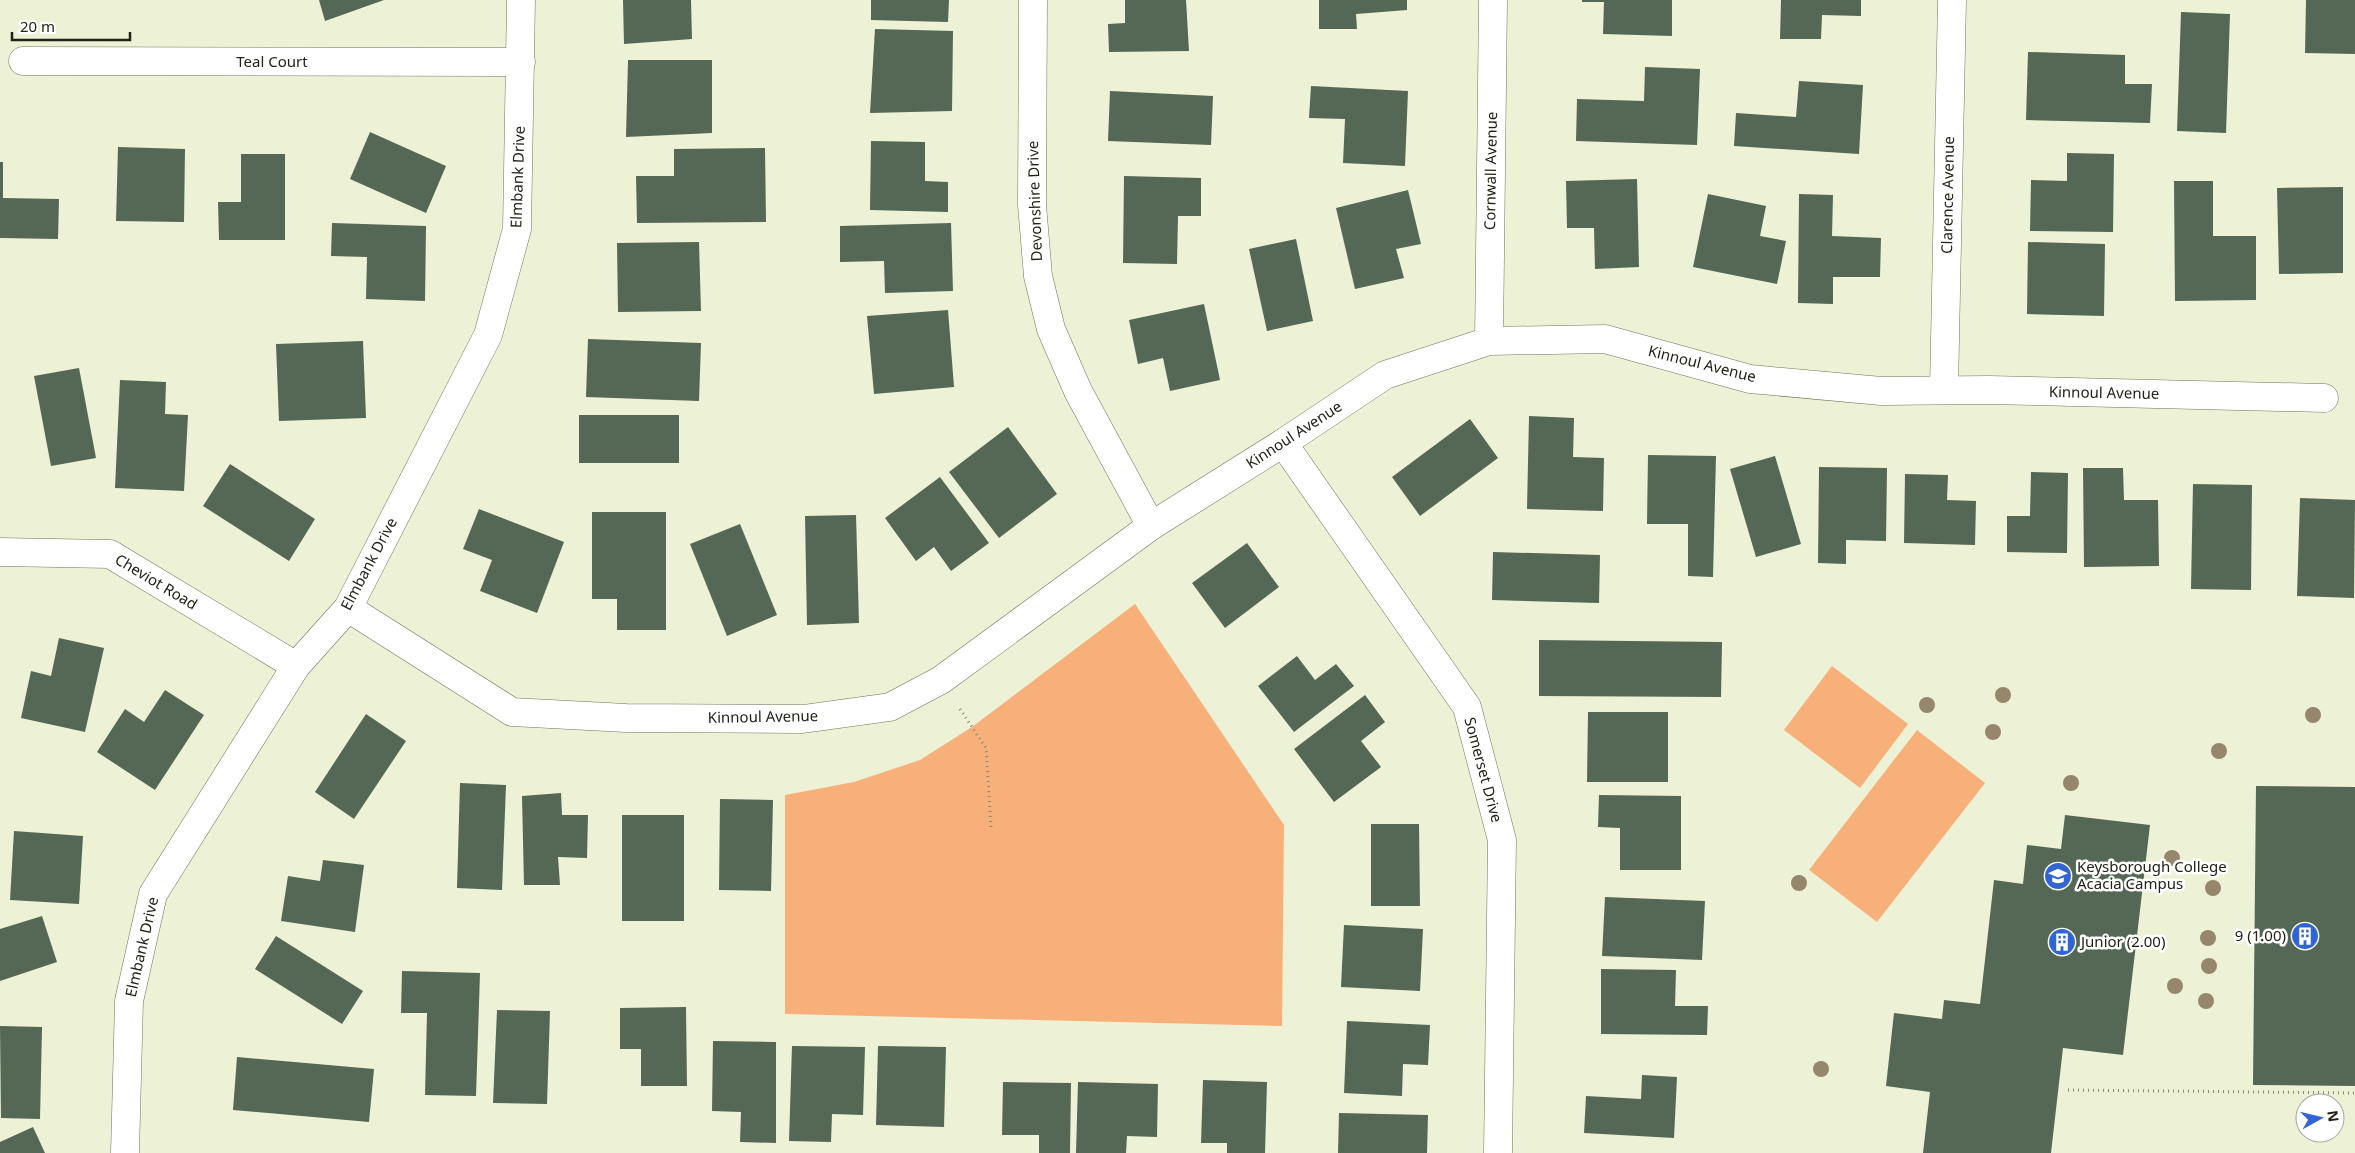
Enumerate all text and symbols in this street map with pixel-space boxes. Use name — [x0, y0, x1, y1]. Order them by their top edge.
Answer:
scale bar — [12, 10, 130, 42]
text: 20 m — [20, 16, 55, 36]
street label: Teal Court — [236, 51, 308, 71]
street label: Cornwall Avenue — [1479, 112, 1501, 230]
street label: Elmbank Drive — [505, 126, 529, 228]
street label: Clarence Avenue — [1936, 136, 1958, 254]
street label: Devonshire Drive — [1022, 140, 1046, 262]
street label: Kinnoul Avenue — [1646, 340, 1758, 386]
street label: Kinnoul Avenue — [2049, 381, 2159, 403]
street label: Kinnoul Avenue — [1242, 396, 1345, 473]
street label: Elmbank Drive — [335, 514, 401, 613]
street label: Cheviot Road — [112, 549, 201, 614]
street label: Kinnoul Avenue — [708, 705, 818, 727]
street label: Somerset Drive — [1460, 715, 1508, 825]
place label: Keysborough College Acacia Campus — [2077, 856, 2227, 893]
school or university icon: Keysborough College Acacia Campus — [2043, 861, 2073, 891]
street label: Elmbank Drive — [120, 895, 162, 999]
building icon: 9 (1.00) — [2290, 921, 2320, 951]
place label: 9 (1.00) — [2235, 925, 2286, 945]
building icon: Junior (2.00) — [2047, 927, 2077, 957]
place label: Junior (2.00) — [2079, 931, 2165, 951]
north arrow — [2295, 1093, 2345, 1143]
text: N — [2323, 1109, 2344, 1123]

